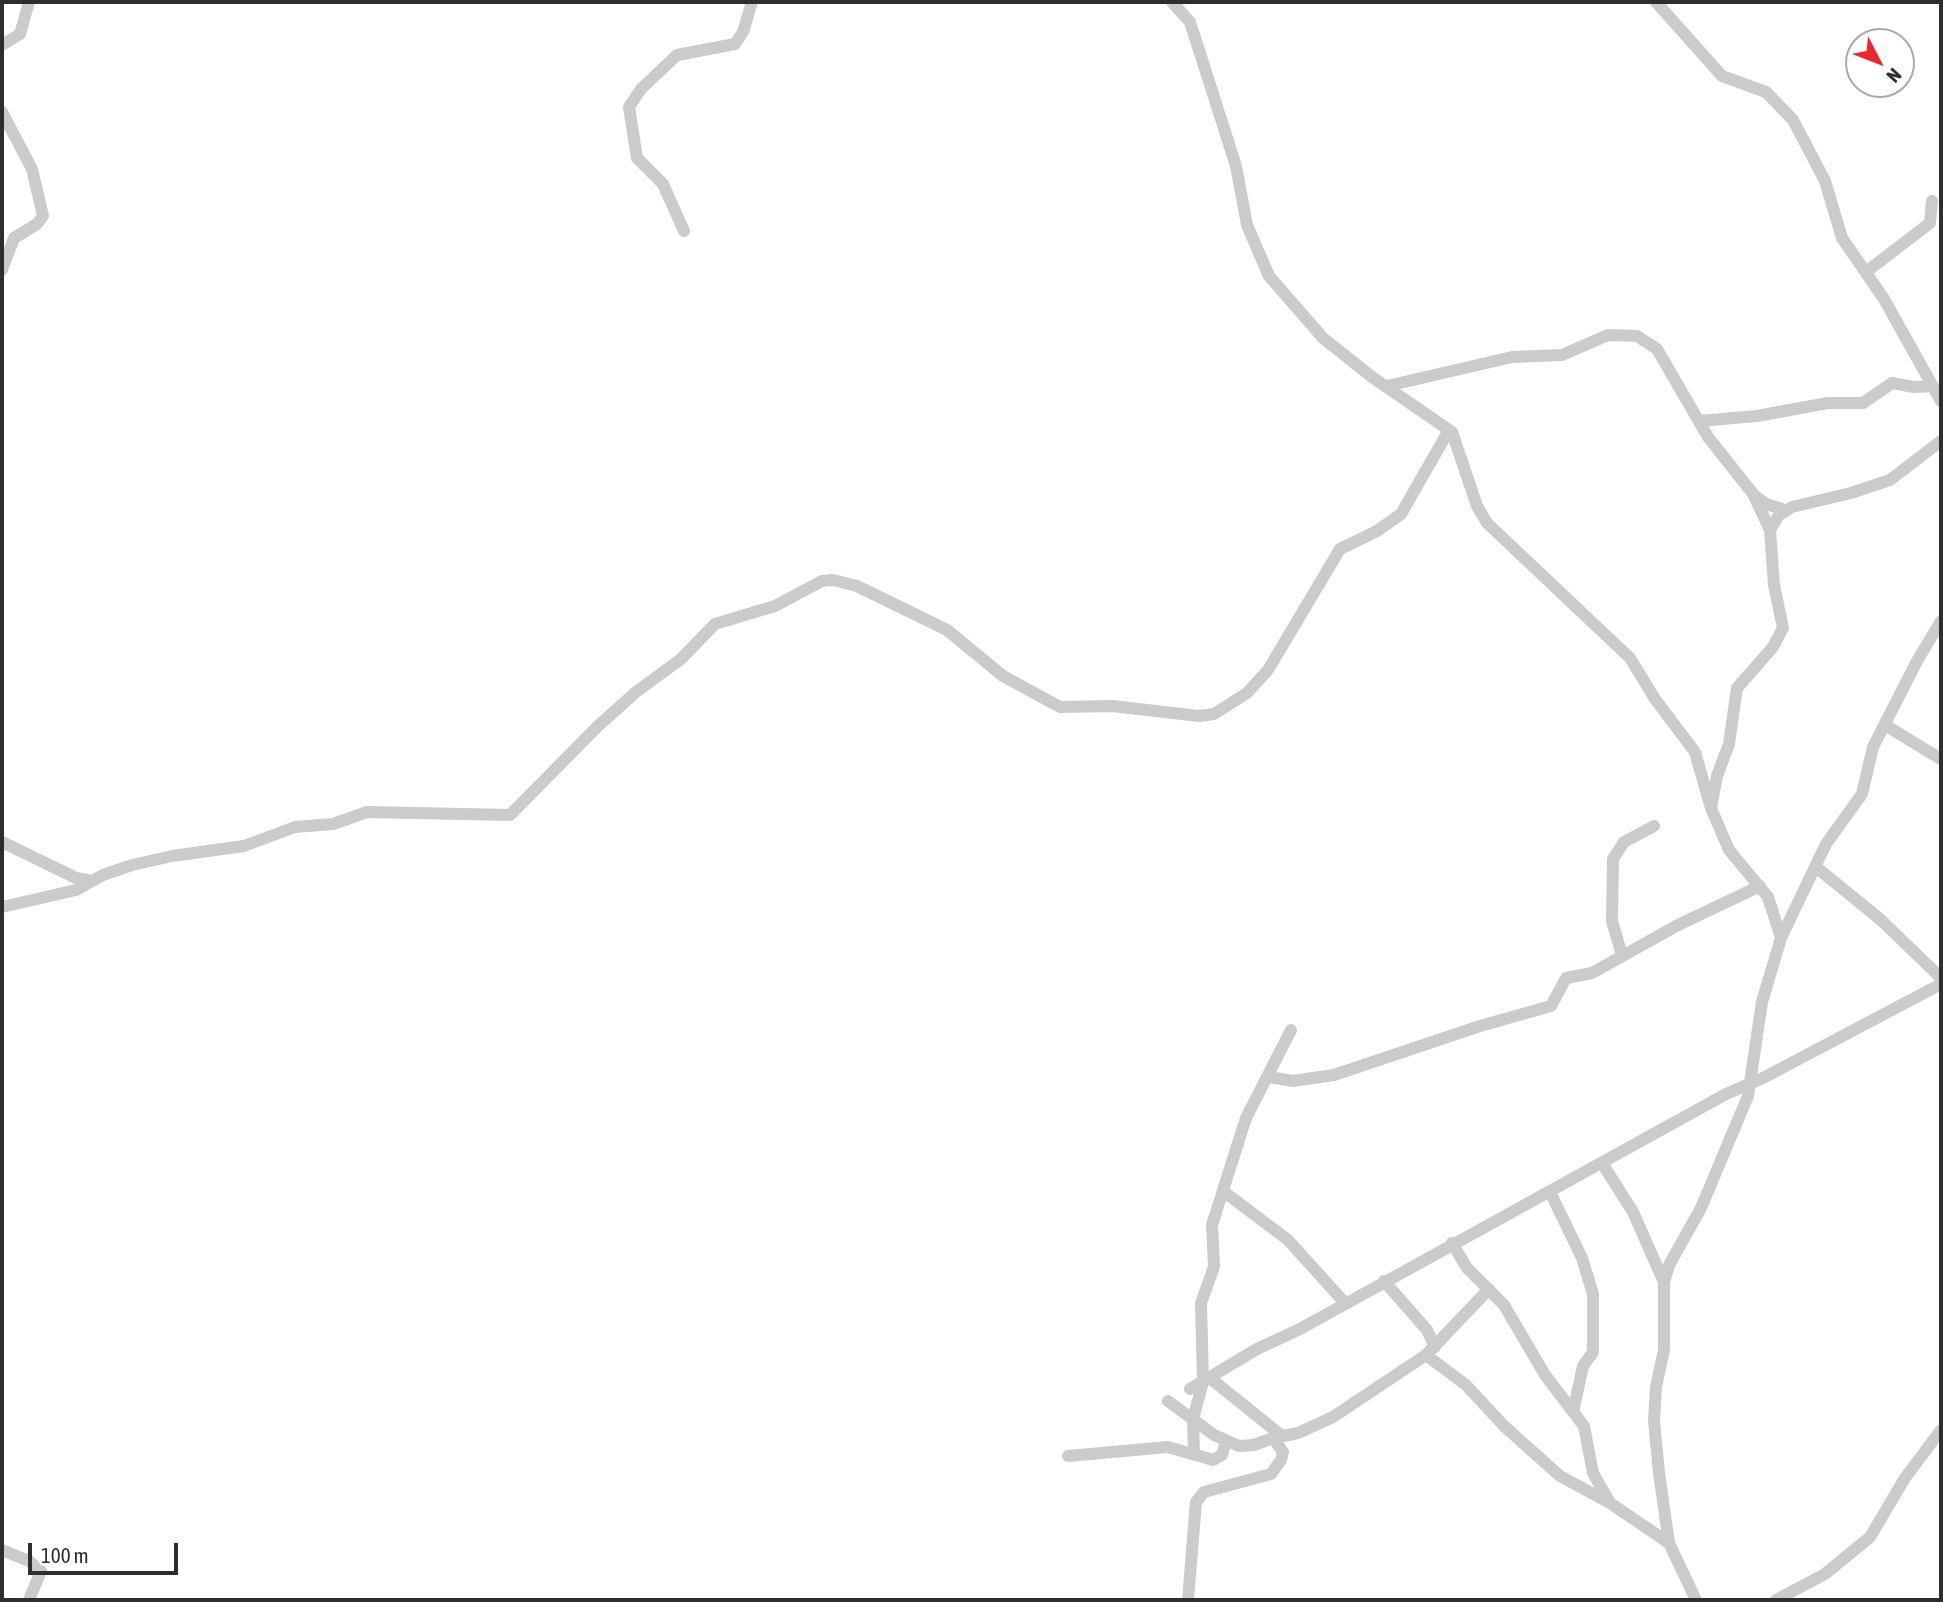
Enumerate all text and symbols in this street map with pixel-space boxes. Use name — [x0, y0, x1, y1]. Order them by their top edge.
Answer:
north arrow — [1845, 28, 1915, 98]
text: N — [1882, 64, 1906, 87]
scale bar — [32, 1528, 182, 1572]
text: 100 m — [41, 1543, 89, 1567]

